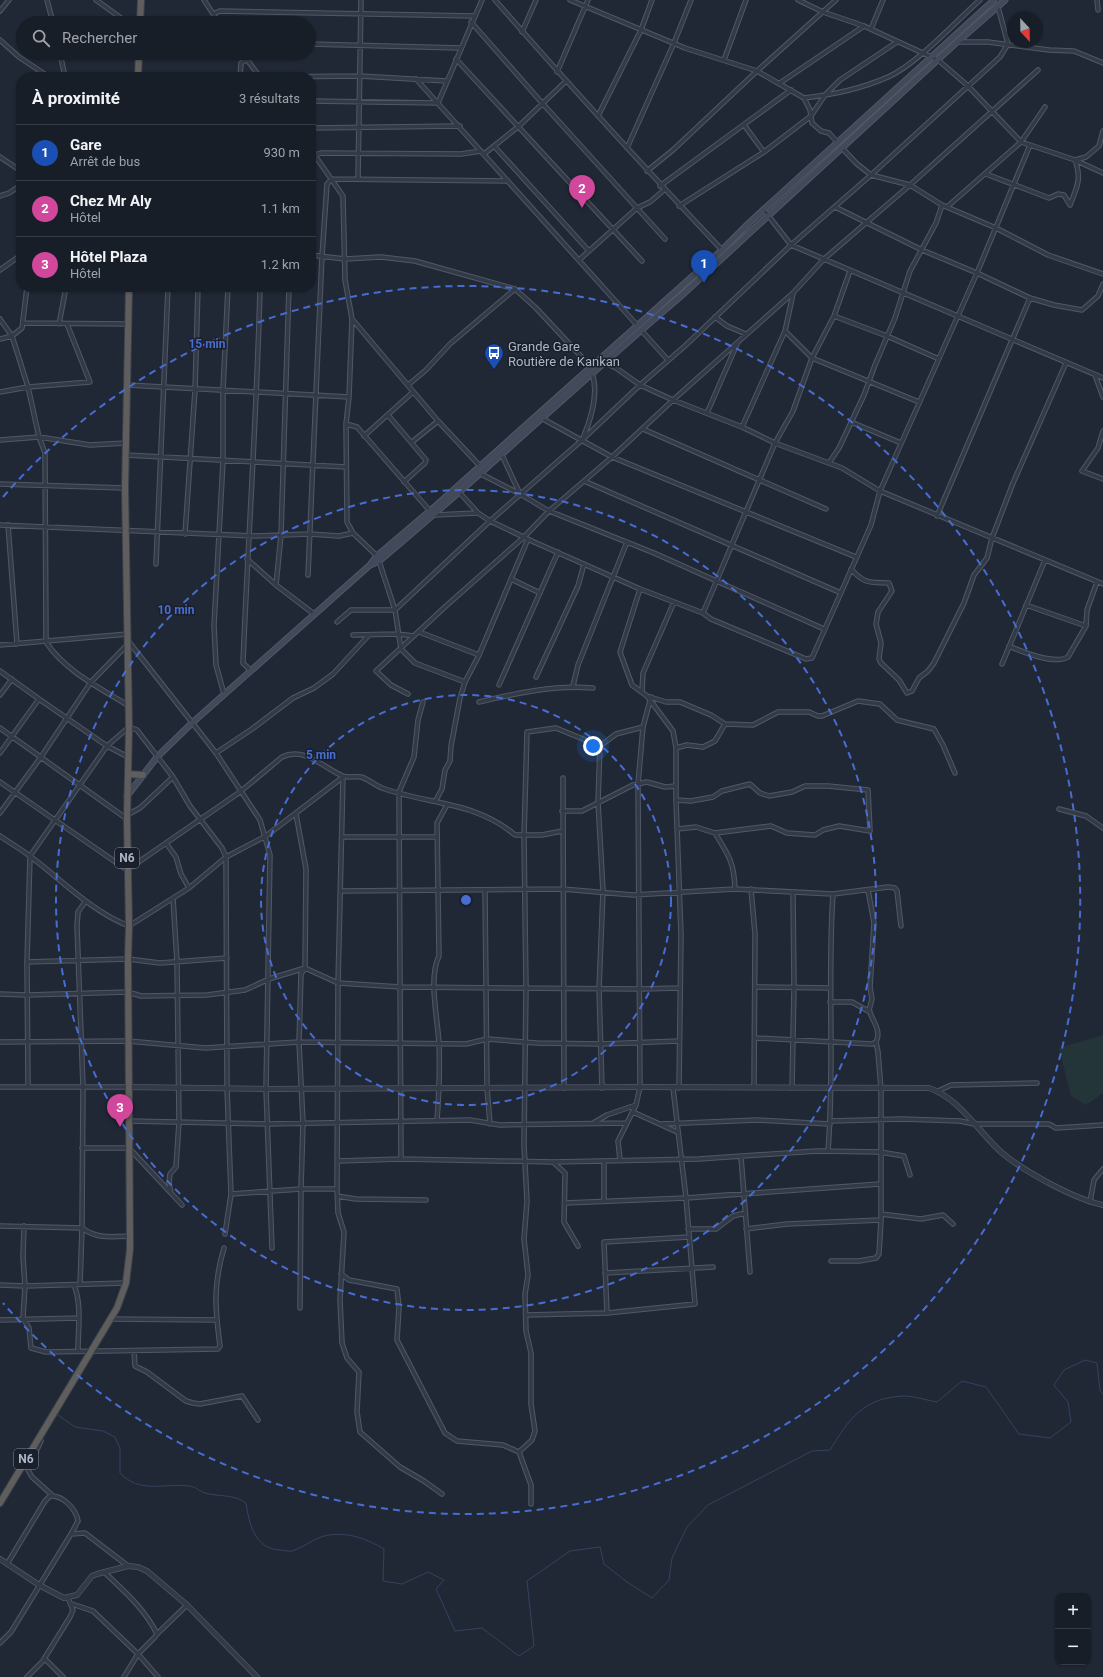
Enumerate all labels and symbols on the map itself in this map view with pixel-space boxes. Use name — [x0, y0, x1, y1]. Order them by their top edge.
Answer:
north arrow — [1007, 12, 1043, 48]
pin: 2 — [569, 175, 595, 208]
pin: 1 — [691, 250, 717, 283]
text: 15 min — [188, 337, 226, 351]
place label: Grande Gare Routière de Kankan — [508, 339, 620, 369]
bus stop icon: Grande Gare Routière de Kankan — [483, 342, 505, 370]
text: 10 min — [157, 603, 195, 617]
your location — [583, 736, 603, 756]
text: 5 min — [306, 748, 336, 762]
road number: N6 — [115, 848, 139, 868]
centre of rings — [459, 893, 473, 907]
pin: 3 — [107, 1094, 133, 1127]
road number: N6 — [14, 1449, 38, 1469]

